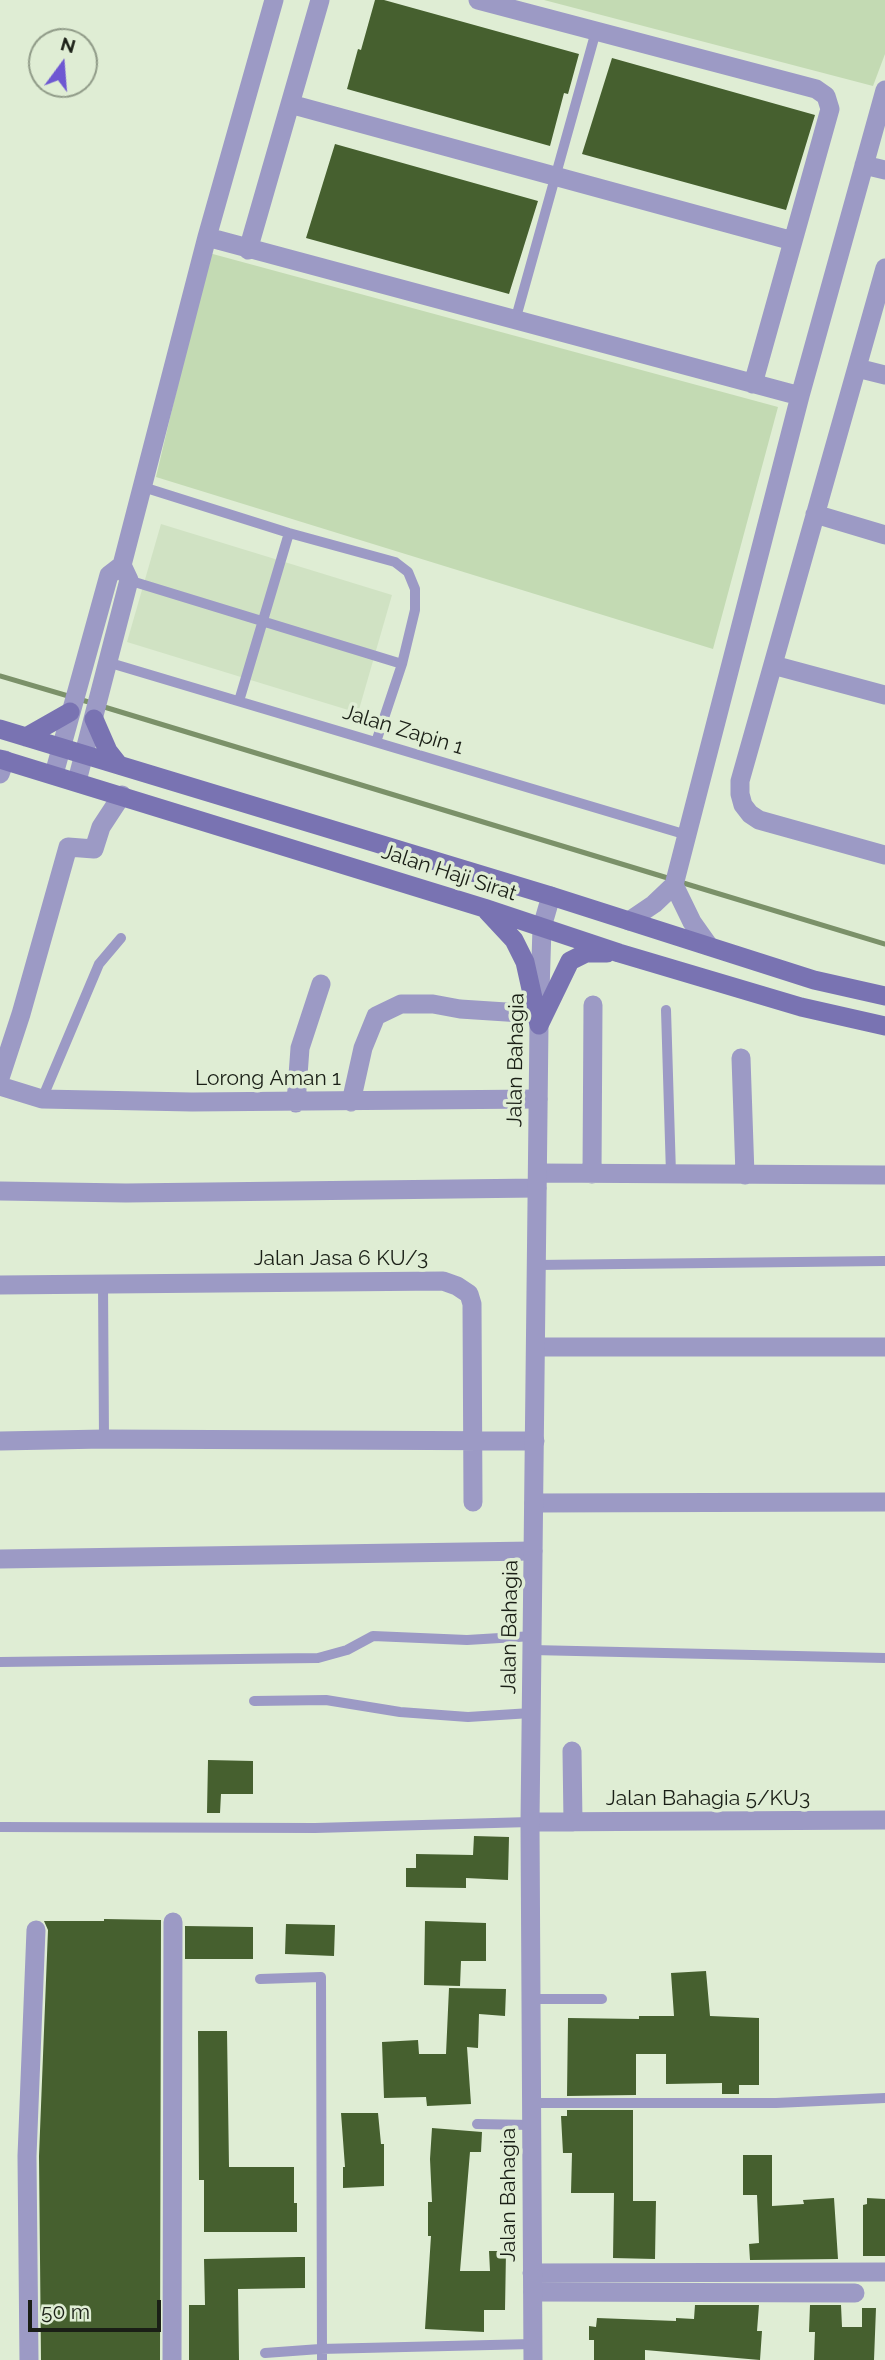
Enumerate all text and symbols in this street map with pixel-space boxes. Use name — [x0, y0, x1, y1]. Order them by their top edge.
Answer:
north arrow — [28, 28, 98, 98]
text: N — [58, 32, 78, 57]
street label: Jalan Zapin 1 — [340, 700, 466, 760]
street label: Jalan Haji Sirat — [378, 839, 520, 907]
street label: Jalan Bahagia — [502, 993, 530, 1127]
street label: Lorong Aman 1 — [195, 1066, 341, 1092]
street label: Jalan Jasa 6 KU/3 — [254, 1246, 428, 1272]
street label: Jalan Bahagia — [496, 1560, 524, 1694]
street label: Jalan Bahagia 5/KU3 — [606, 1786, 810, 1812]
street label: Jalan Bahagia — [496, 2128, 522, 2262]
scale bar — [32, 2286, 164, 2330]
text: 50 m — [41, 2299, 90, 2324]

